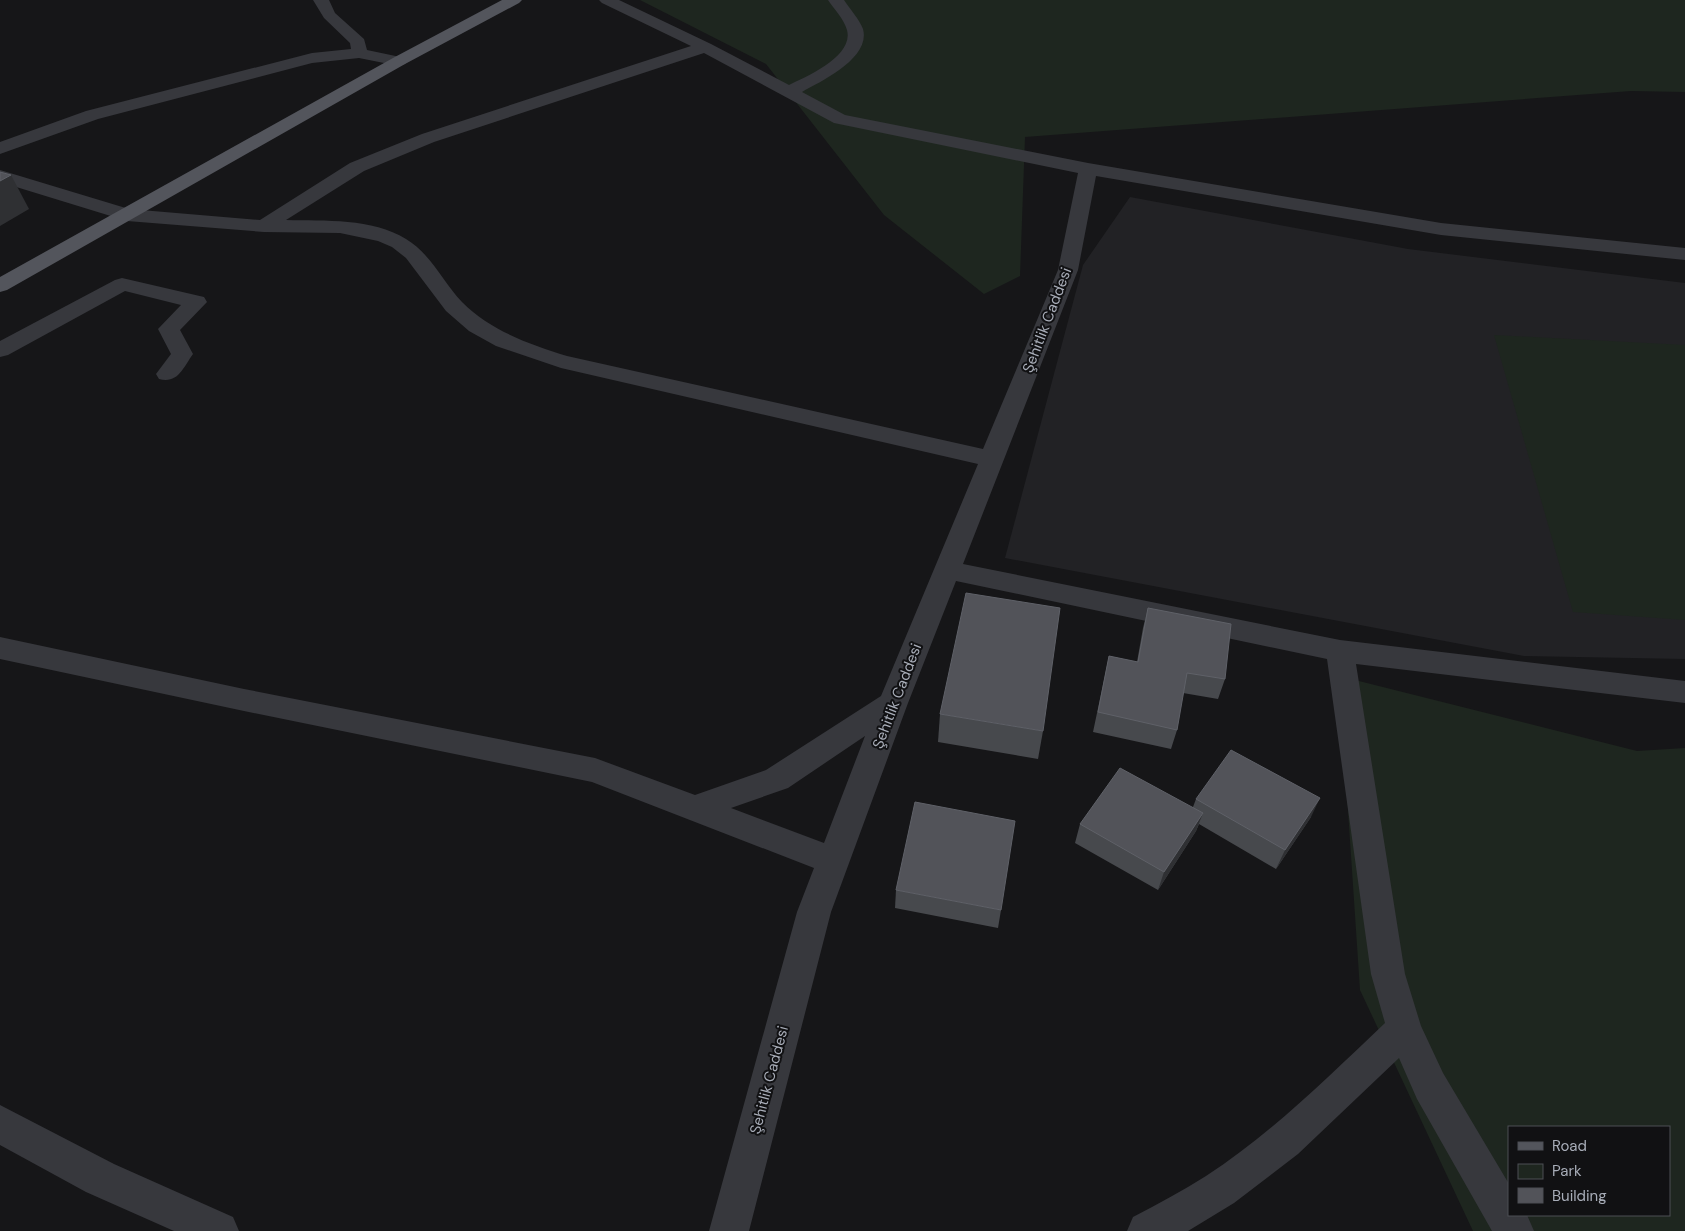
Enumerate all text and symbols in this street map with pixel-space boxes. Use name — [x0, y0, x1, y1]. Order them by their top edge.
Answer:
street label: Şehitlik Caddesi — [1018, 265, 1076, 375]
street label: Şehitlik Caddesi — [868, 641, 926, 751]
street label: Şehitlik Caddesi — [745, 1024, 793, 1136]
legend — [1508, 1126, 1670, 1216]
text: Road — [1552, 1136, 1587, 1156]
text: Park — [1552, 1161, 1582, 1181]
text: Building — [1552, 1186, 1607, 1206]

